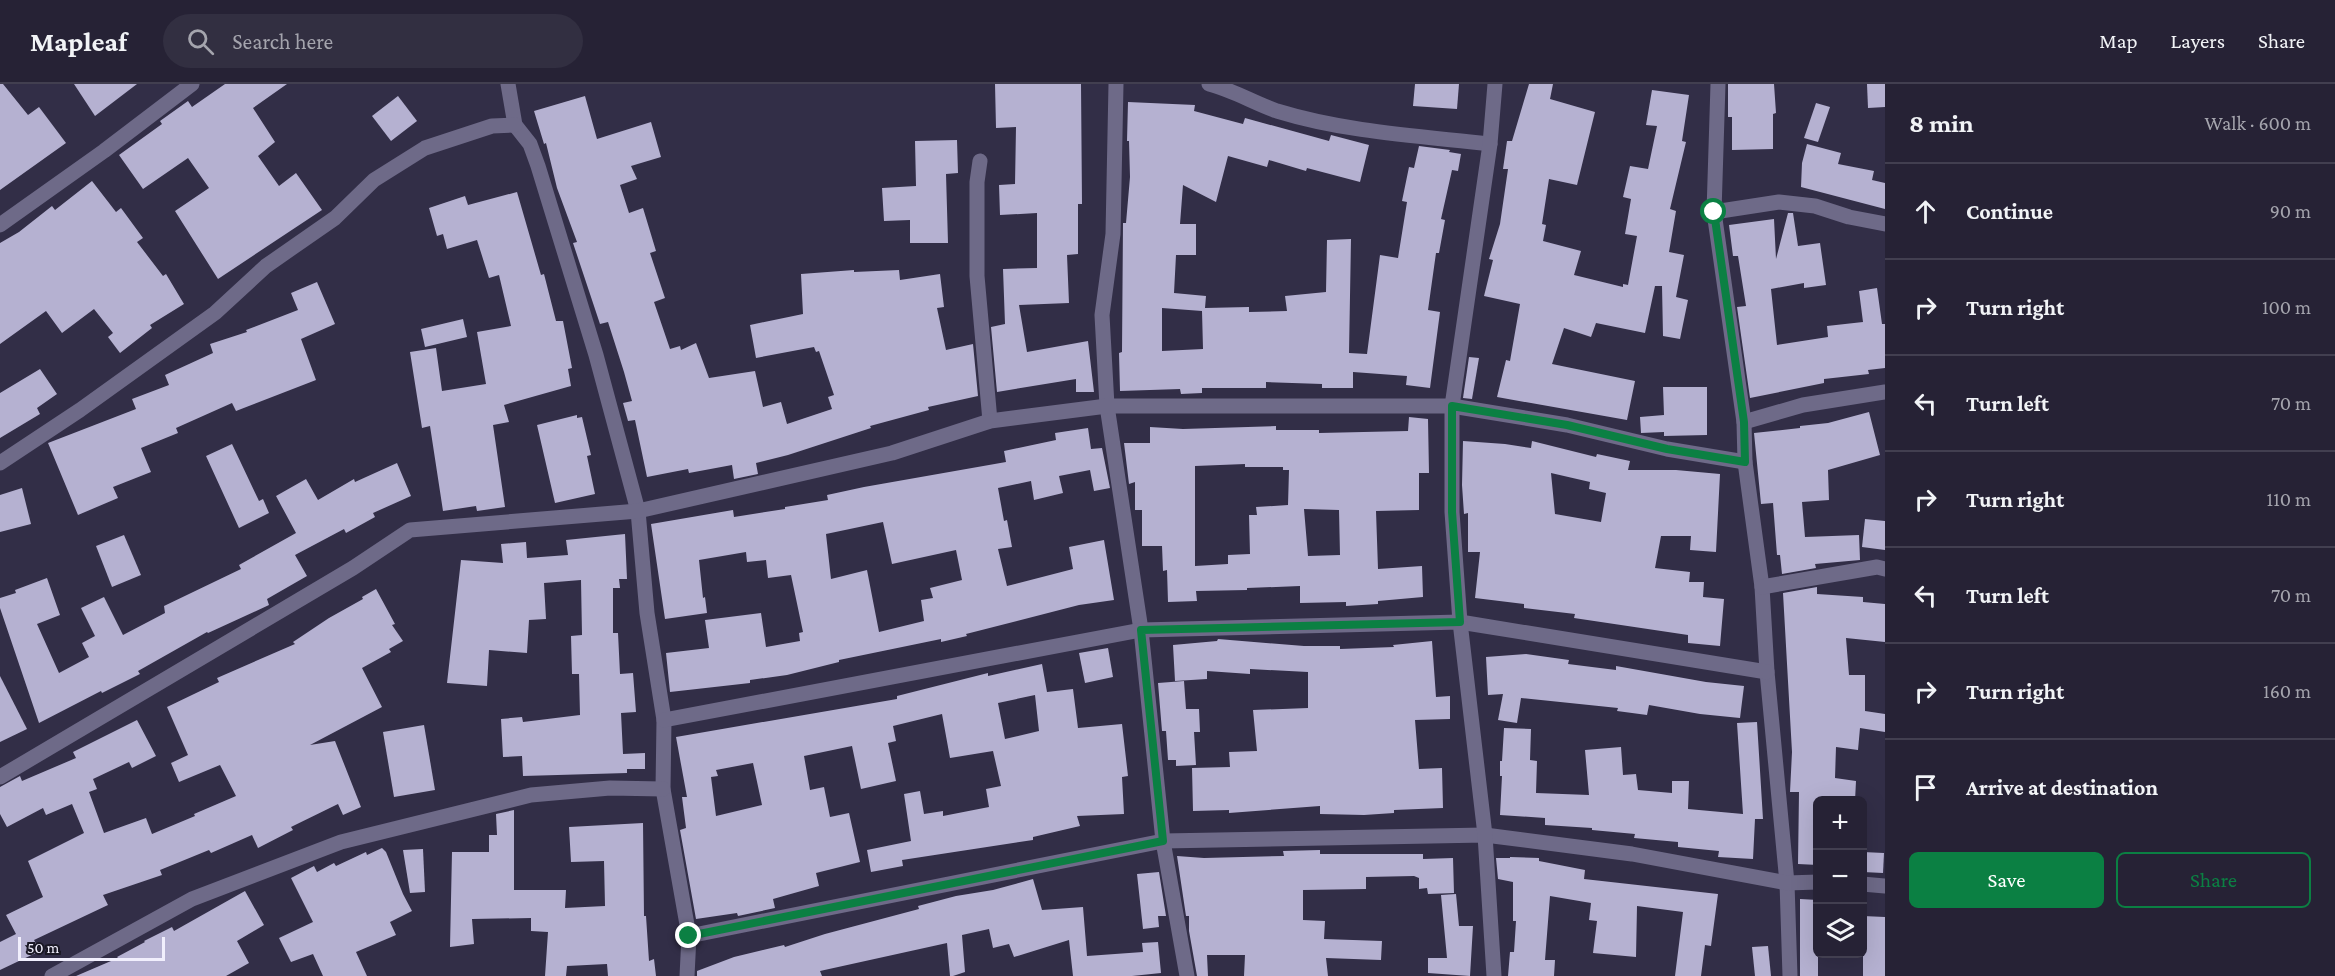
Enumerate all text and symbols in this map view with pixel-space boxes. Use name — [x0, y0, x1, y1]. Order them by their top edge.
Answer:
search box — [163, 14, 583, 68]
icon: search — [184, 25, 217, 58]
text: Mapleaf — [30, 26, 127, 57]
text: Search here — [232, 29, 333, 54]
text: Map — [2099, 29, 2138, 53]
text: Layers — [2171, 29, 2225, 53]
text: Share — [2258, 29, 2305, 53]
text: 8 min — [1909, 109, 1974, 138]
text: Walk · 600 m — [2205, 112, 2311, 134]
icon: ahead — [1909, 195, 1942, 228]
route start — [1700, 198, 1726, 224]
text: Continue — [1966, 199, 2053, 224]
text: 90 m — [2270, 200, 2311, 222]
icon: right — [1909, 291, 1942, 324]
text: Turn right — [1966, 295, 2064, 320]
text: 100 m — [2262, 296, 2311, 318]
icon: left — [1909, 387, 1942, 420]
text: Turn left — [1966, 391, 2049, 416]
text: 70 m — [2271, 392, 2311, 414]
icon: right — [1909, 483, 1942, 516]
text: Turn right — [1966, 487, 2064, 512]
text: 110 m — [2267, 488, 2311, 510]
icon: left — [1909, 579, 1942, 612]
text: Turn left — [1966, 583, 2049, 608]
text: 70 m — [2271, 584, 2311, 606]
icon: right — [1909, 675, 1942, 708]
text: Turn right — [1966, 679, 2064, 704]
text: 160 m — [2263, 680, 2311, 702]
icon: arrive — [1909, 771, 1942, 804]
text: Arrive at destination — [1966, 775, 2158, 800]
map controls — [1813, 796, 1867, 958]
button: + — [1813, 796, 1867, 850]
button: − — [1813, 850, 1867, 904]
button: Save — [1909, 852, 2104, 908]
button: Share — [2116, 852, 2311, 908]
button: layers — [1813, 904, 1867, 958]
route end — [675, 922, 701, 948]
scale bar — [18, 934, 165, 962]
text: 50 m — [27, 939, 59, 956]

